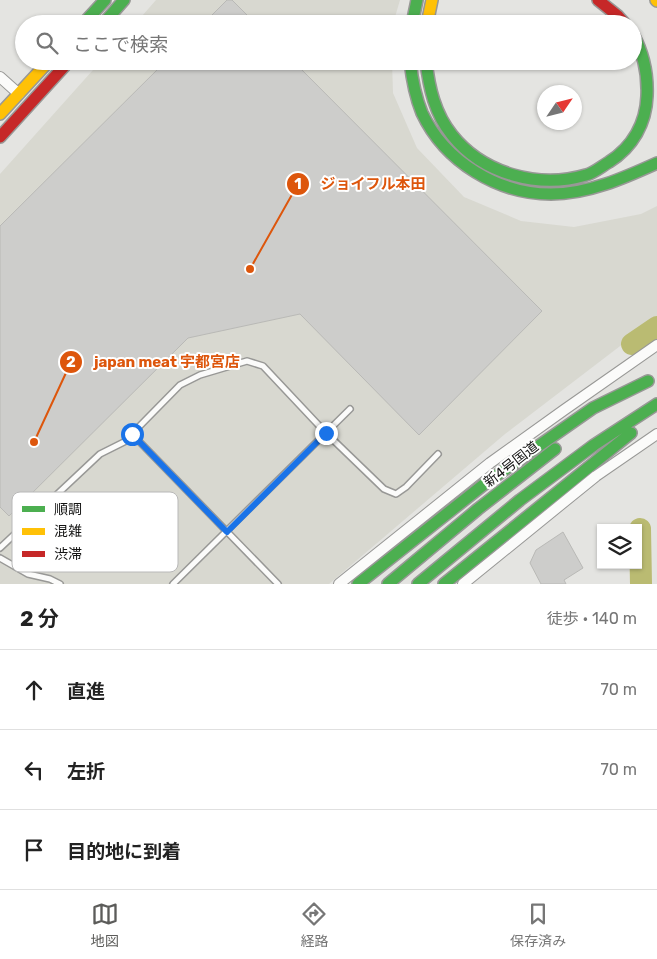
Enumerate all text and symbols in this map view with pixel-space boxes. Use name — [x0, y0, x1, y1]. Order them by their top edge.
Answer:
search box — [15, 15, 642, 70]
icon: search — [33, 29, 61, 57]
text: ここで検索 — [73, 33, 168, 56]
north arrow — [537, 85, 582, 130]
callout: ジョイフル本田 — [285, 169, 435, 199]
text: 1 — [294, 175, 302, 193]
text: ジョイフル本田 — [320, 175, 426, 193]
callout: japan meat 宇都宮店 — [59, 347, 250, 377]
text: 2 — [66, 353, 76, 371]
text: japan meat 宇都宮店 — [93, 353, 240, 371]
route end — [315, 422, 338, 445]
route start — [121, 423, 144, 446]
street label: 新4号国道 — [481, 438, 542, 491]
legend — [12, 492, 178, 572]
text: 順調 — [54, 501, 82, 518]
text: 混雑 — [54, 523, 82, 540]
map controls — [597, 524, 642, 569]
button: layers — [597, 524, 642, 569]
text: 渋滞 — [54, 546, 82, 563]
text: 2 分 — [20, 606, 59, 631]
text: 徒歩 · 140 m — [547, 609, 637, 628]
icon: ahead — [20, 676, 48, 704]
text: 直進 — [67, 680, 105, 703]
text: 70 m — [600, 680, 637, 699]
icon: left — [20, 756, 48, 784]
text: 左折 — [67, 760, 105, 783]
text: 70 m — [600, 760, 637, 779]
icon: arrive — [20, 836, 48, 864]
text: 目的地に到着 — [67, 840, 181, 863]
tab: 地図 — [91, 900, 119, 950]
tab: 経路 — [300, 900, 328, 950]
tab: 保存済み — [510, 900, 566, 950]

